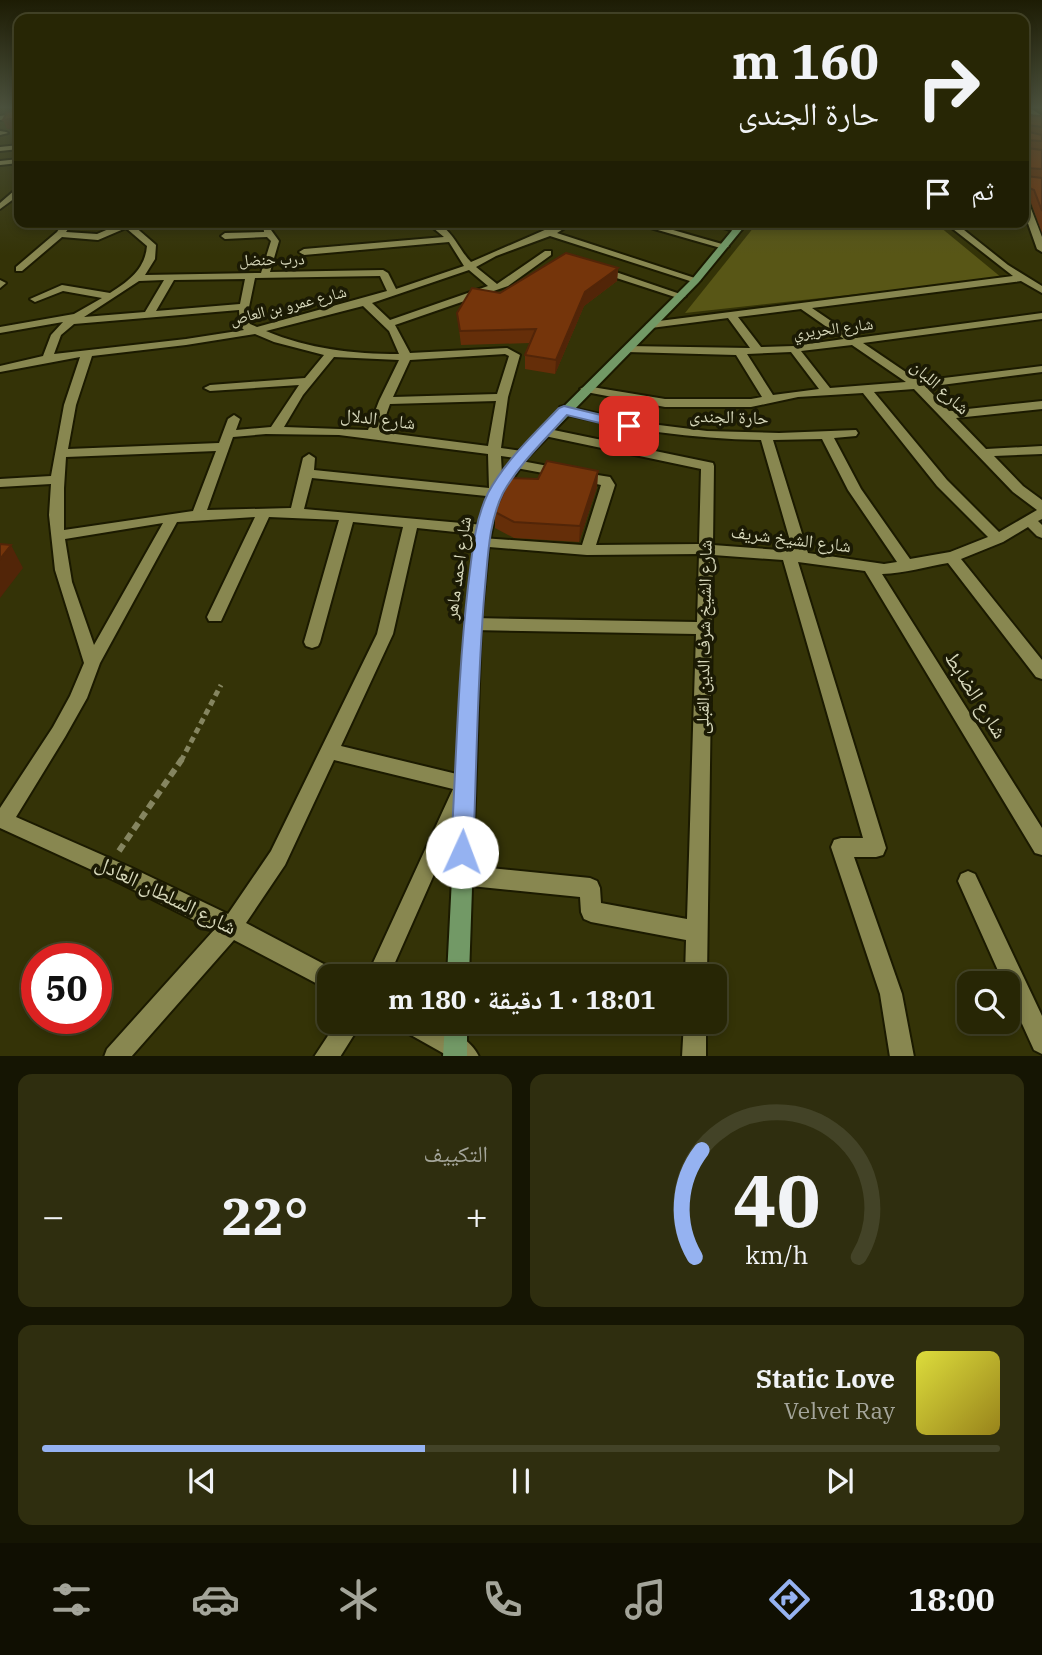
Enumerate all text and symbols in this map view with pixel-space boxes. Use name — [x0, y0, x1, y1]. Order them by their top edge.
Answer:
text: 160 m — [732, 29, 879, 92]
icon: right — [903, 42, 994, 133]
text: حارة الجندى — [738, 92, 879, 134]
text: ثم — [971, 173, 994, 207]
icon: arrive — [919, 175, 957, 213]
street label: درب حنضل — [239, 248, 305, 271]
street label: شارع عمرو بن العاص — [228, 281, 349, 330]
street label: شارع الحريري — [792, 313, 874, 346]
street label: شارع اللبان — [906, 354, 975, 419]
pin — [599, 396, 659, 456]
street label: شارع الدلال — [339, 403, 417, 434]
street label: حارة الجندى — [689, 404, 769, 429]
icon: arrive — [610, 407, 648, 445]
street label: شارع احمد ماهر — [439, 515, 476, 622]
street label: شارع الشيخ شريف — [729, 520, 853, 558]
street label: شارع الشيخ شرف الدين القبلى — [690, 540, 718, 734]
street label: شارع الضابط — [939, 646, 1015, 743]
position arrow — [425, 815, 499, 889]
street label: شارع السلطان العادل — [91, 848, 242, 940]
speed limit sign: 50 — [21, 943, 112, 1034]
map controls — [957, 971, 1020, 1034]
button: search — [957, 971, 1020, 1034]
text: 18:01 · 1 دقيقة · 180 m — [388, 982, 656, 1016]
text: التكييف — [423, 1138, 488, 1168]
text: 40 — [733, 1152, 821, 1247]
text: 22° — [222, 1182, 308, 1249]
text: − — [42, 1191, 65, 1240]
text: + — [465, 1191, 488, 1240]
text: km/h — [745, 1237, 809, 1270]
text: Static Love — [756, 1361, 895, 1395]
text: Velvet Ray — [784, 1395, 895, 1425]
icon: previous — [183, 1462, 221, 1500]
icon: pause — [502, 1462, 540, 1500]
icon: next — [821, 1462, 859, 1500]
icon: filters — [47, 1575, 96, 1624]
icon: car — [191, 1575, 240, 1624]
icon: climate — [334, 1575, 383, 1624]
icon: phone — [478, 1575, 527, 1624]
icon: music — [621, 1575, 670, 1624]
icon: directions — [765, 1575, 814, 1624]
text: 18:00 — [908, 1578, 995, 1620]

